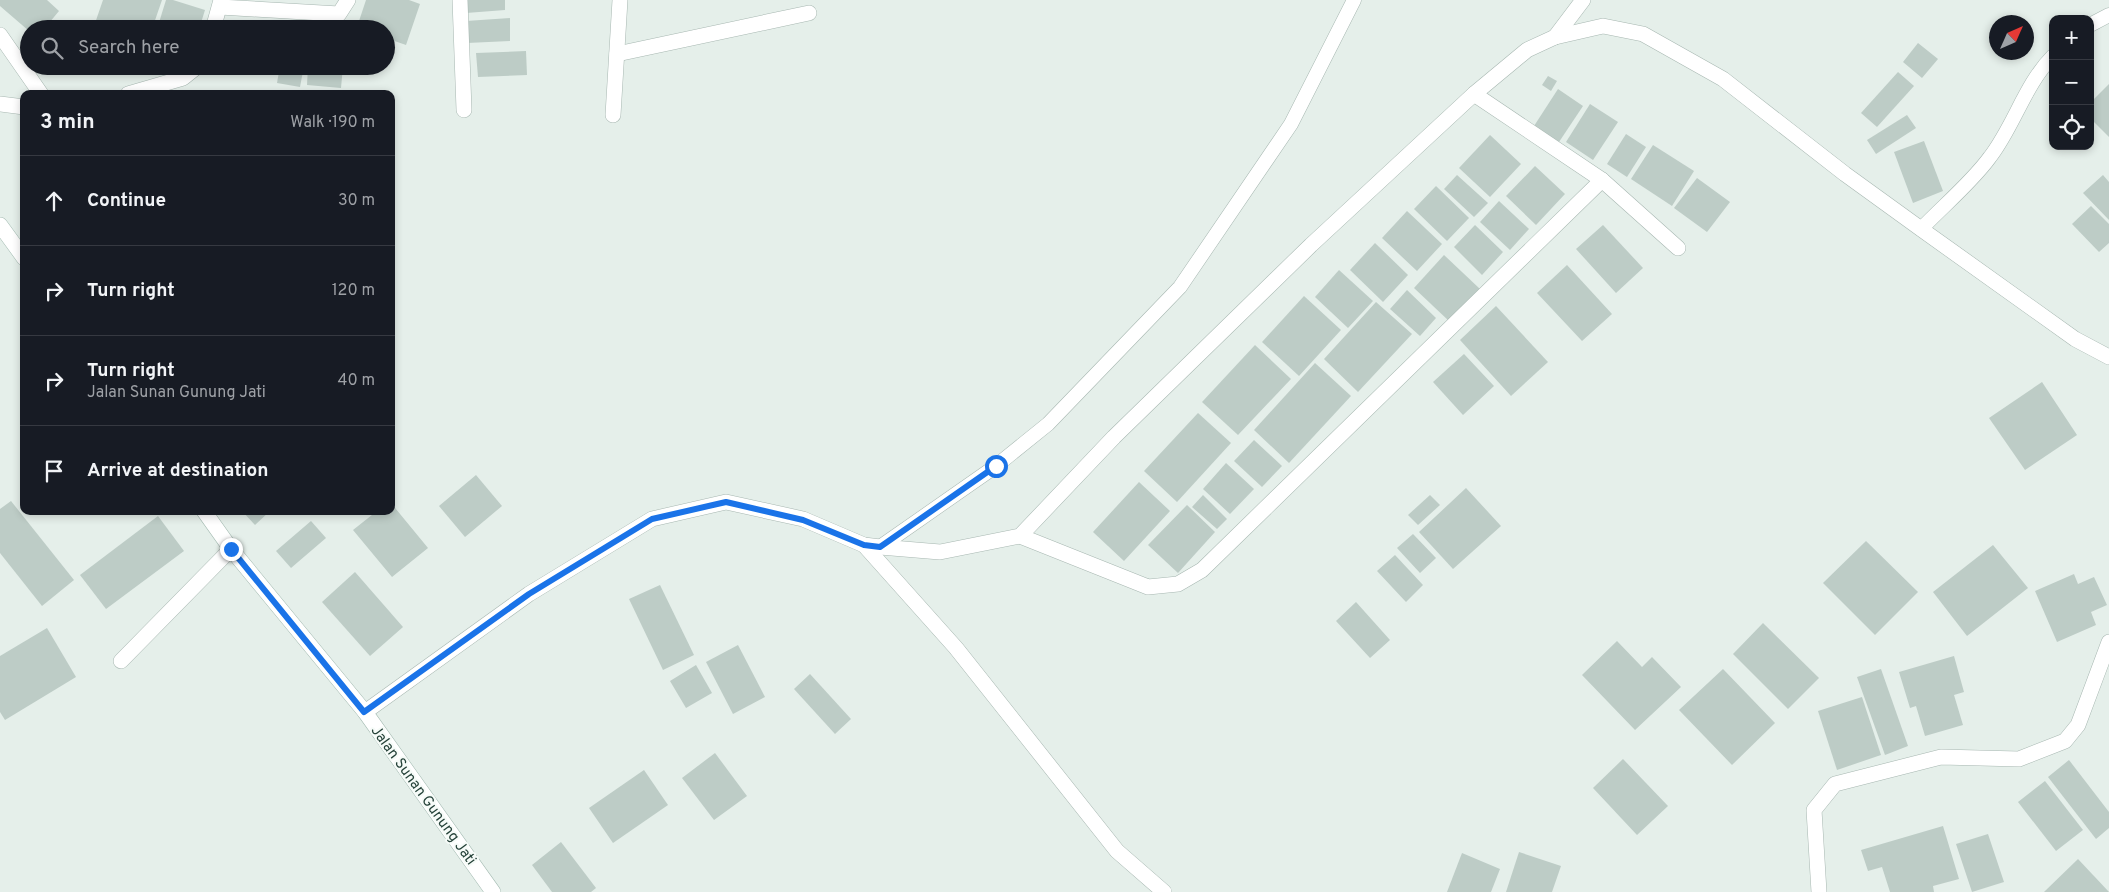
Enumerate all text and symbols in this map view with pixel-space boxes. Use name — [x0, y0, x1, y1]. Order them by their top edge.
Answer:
north arrow — [1989, 15, 2034, 60]
map controls — [2049, 15, 2094, 150]
button: + — [2049, 15, 2094, 60]
search box — [20, 20, 395, 75]
icon: search — [38, 34, 66, 62]
text: Search here — [78, 36, 180, 60]
button: − — [2049, 60, 2094, 105]
button: locate — [2049, 105, 2094, 150]
text: 3 min — [40, 109, 95, 136]
text: Walk · 190 m — [290, 113, 375, 133]
icon: ahead — [40, 187, 68, 215]
text: Continue — [87, 189, 166, 213]
text: 30 m — [338, 191, 375, 211]
icon: right — [40, 277, 68, 305]
text: Turn right — [87, 279, 175, 303]
text: 120 m — [332, 281, 375, 301]
text: Turn right — [87, 359, 175, 383]
icon: right — [40, 367, 68, 395]
text: 40 m — [337, 371, 375, 391]
text: Jalan Sunan Gunung Jati — [87, 383, 266, 403]
route start — [985, 455, 1008, 478]
icon: arrive — [40, 457, 68, 485]
text: Arrive at destination — [87, 459, 268, 483]
route end — [220, 538, 243, 561]
street label: Jalan Sunan Gunung Jati — [366, 722, 480, 869]

